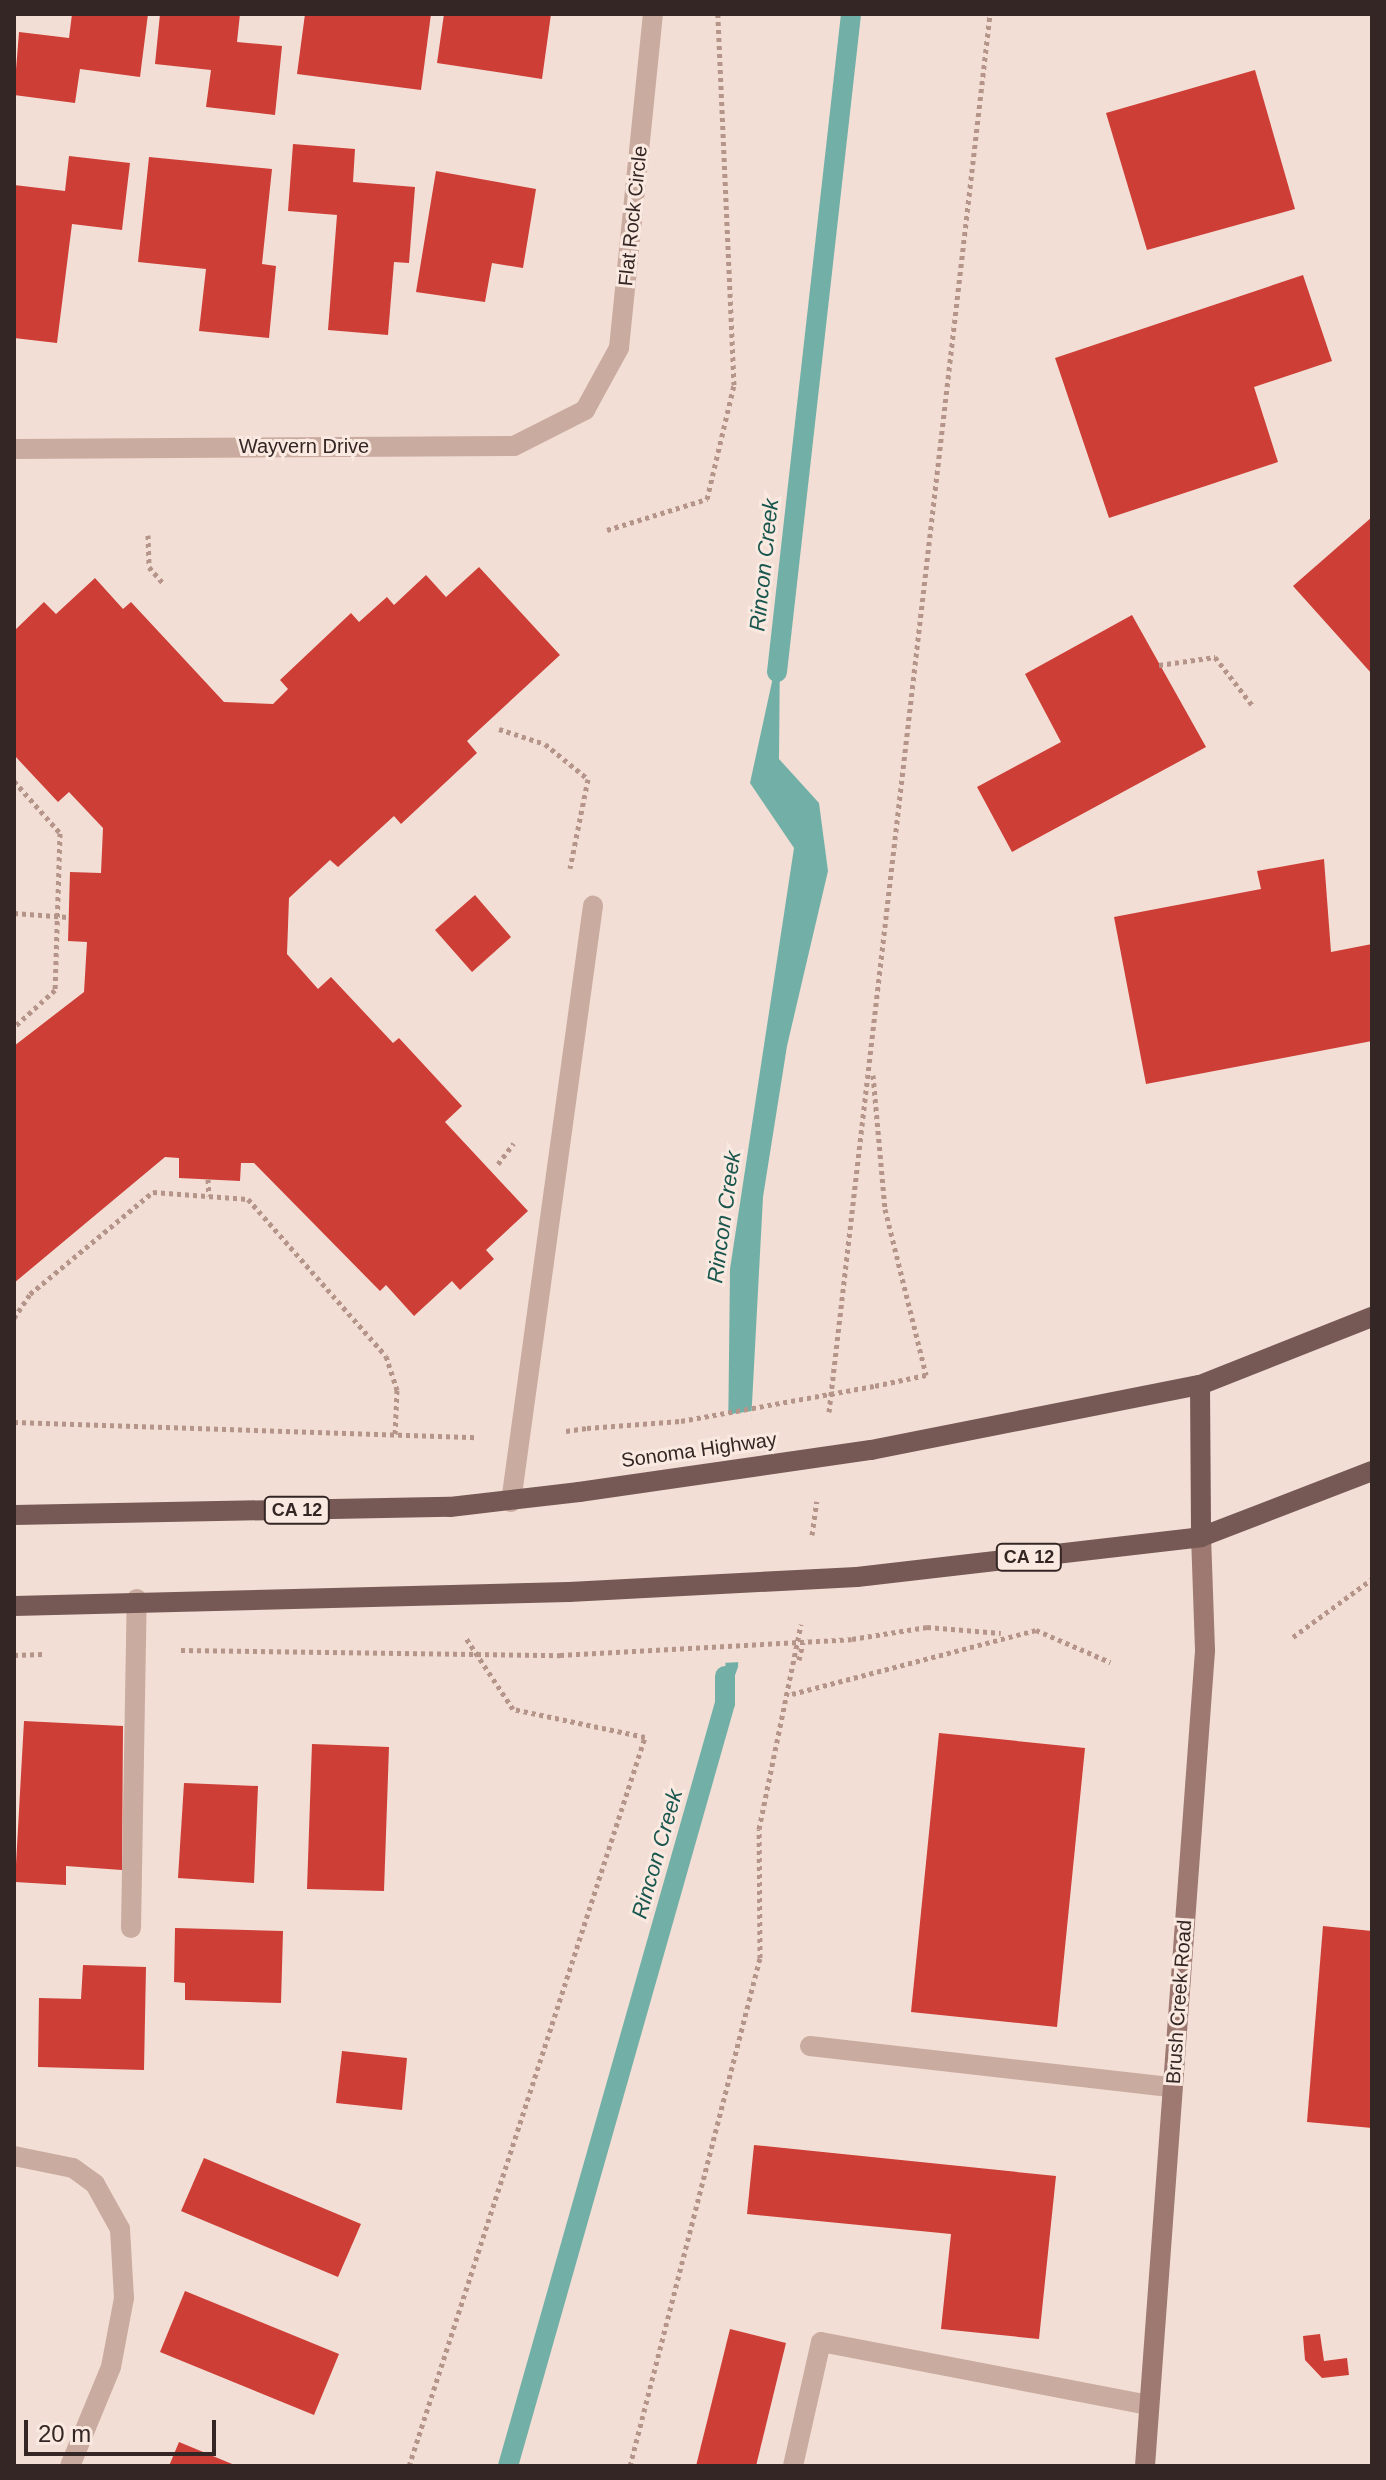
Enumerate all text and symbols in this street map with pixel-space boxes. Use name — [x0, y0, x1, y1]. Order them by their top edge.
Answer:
street label: Flat Rock Circle — [614, 145, 652, 287]
street label: Wayvern Drive — [239, 434, 369, 458]
water label: Rincon Creek — [744, 497, 784, 633]
water label: Rincon Creek — [702, 1149, 746, 1285]
street label: Sonoma Highway — [620, 1427, 778, 1473]
road number: CA 12 — [263, 1496, 331, 1524]
road number: CA 12 — [995, 1543, 1063, 1571]
water label: Rincon Creek — [626, 1786, 688, 1922]
street label: Brush Creek Road — [1161, 1919, 1197, 2085]
scale bar — [28, 2404, 220, 2454]
text: 20 m — [38, 2420, 91, 2447]

